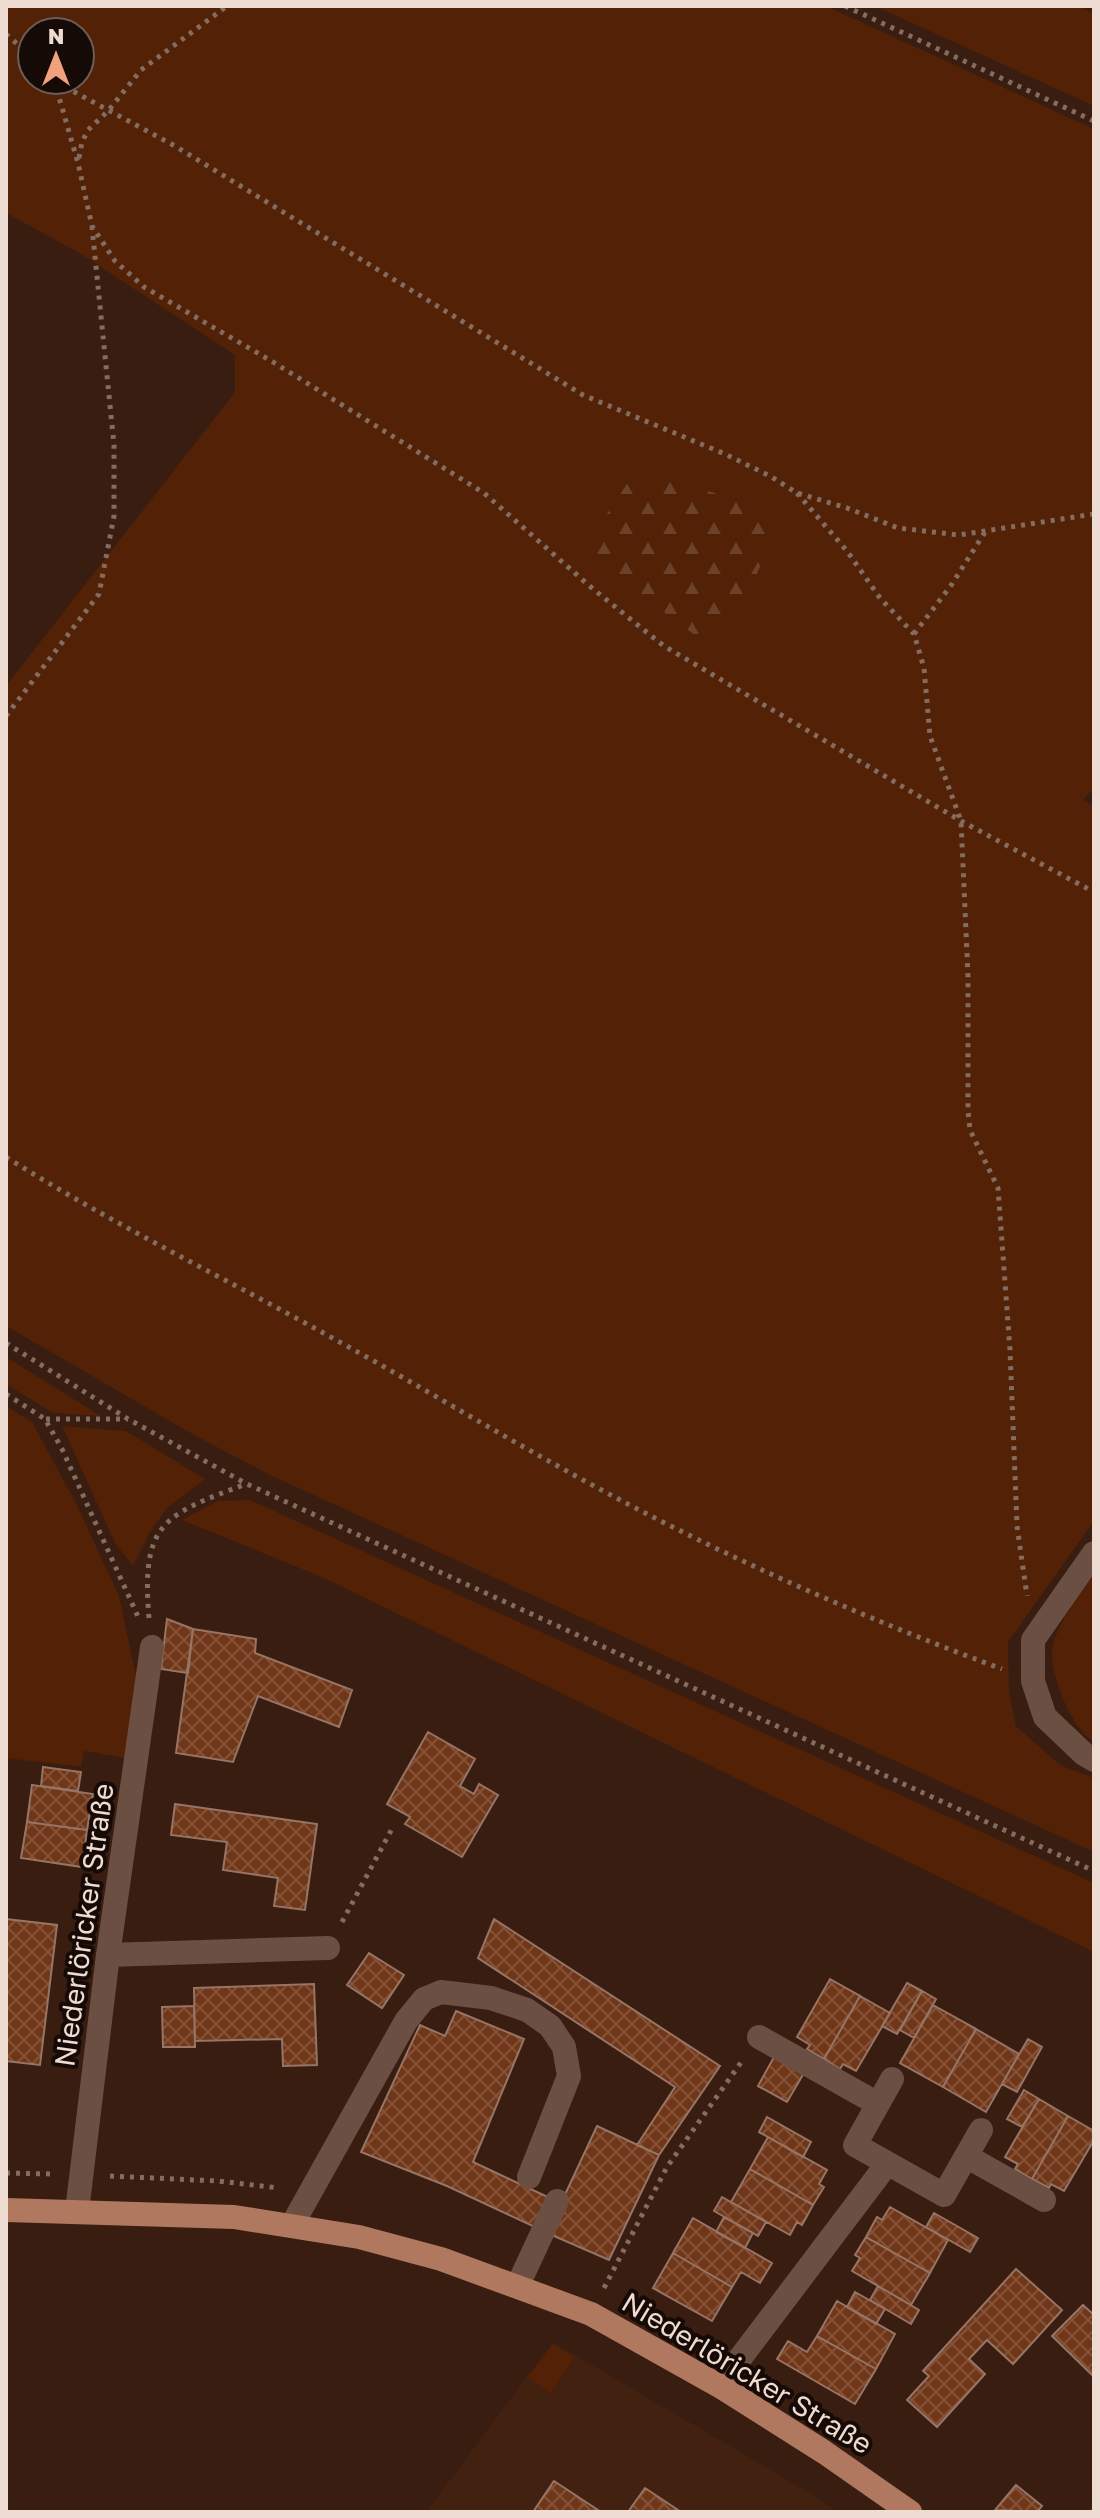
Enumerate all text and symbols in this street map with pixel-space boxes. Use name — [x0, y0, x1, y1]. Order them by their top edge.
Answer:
north arrow — [16, 16, 96, 96]
text: N — [48, 22, 64, 49]
street label: Niederlöricker Straße — [47, 1781, 120, 2069]
street label: Niederlöricker Straße — [616, 2285, 878, 2460]

